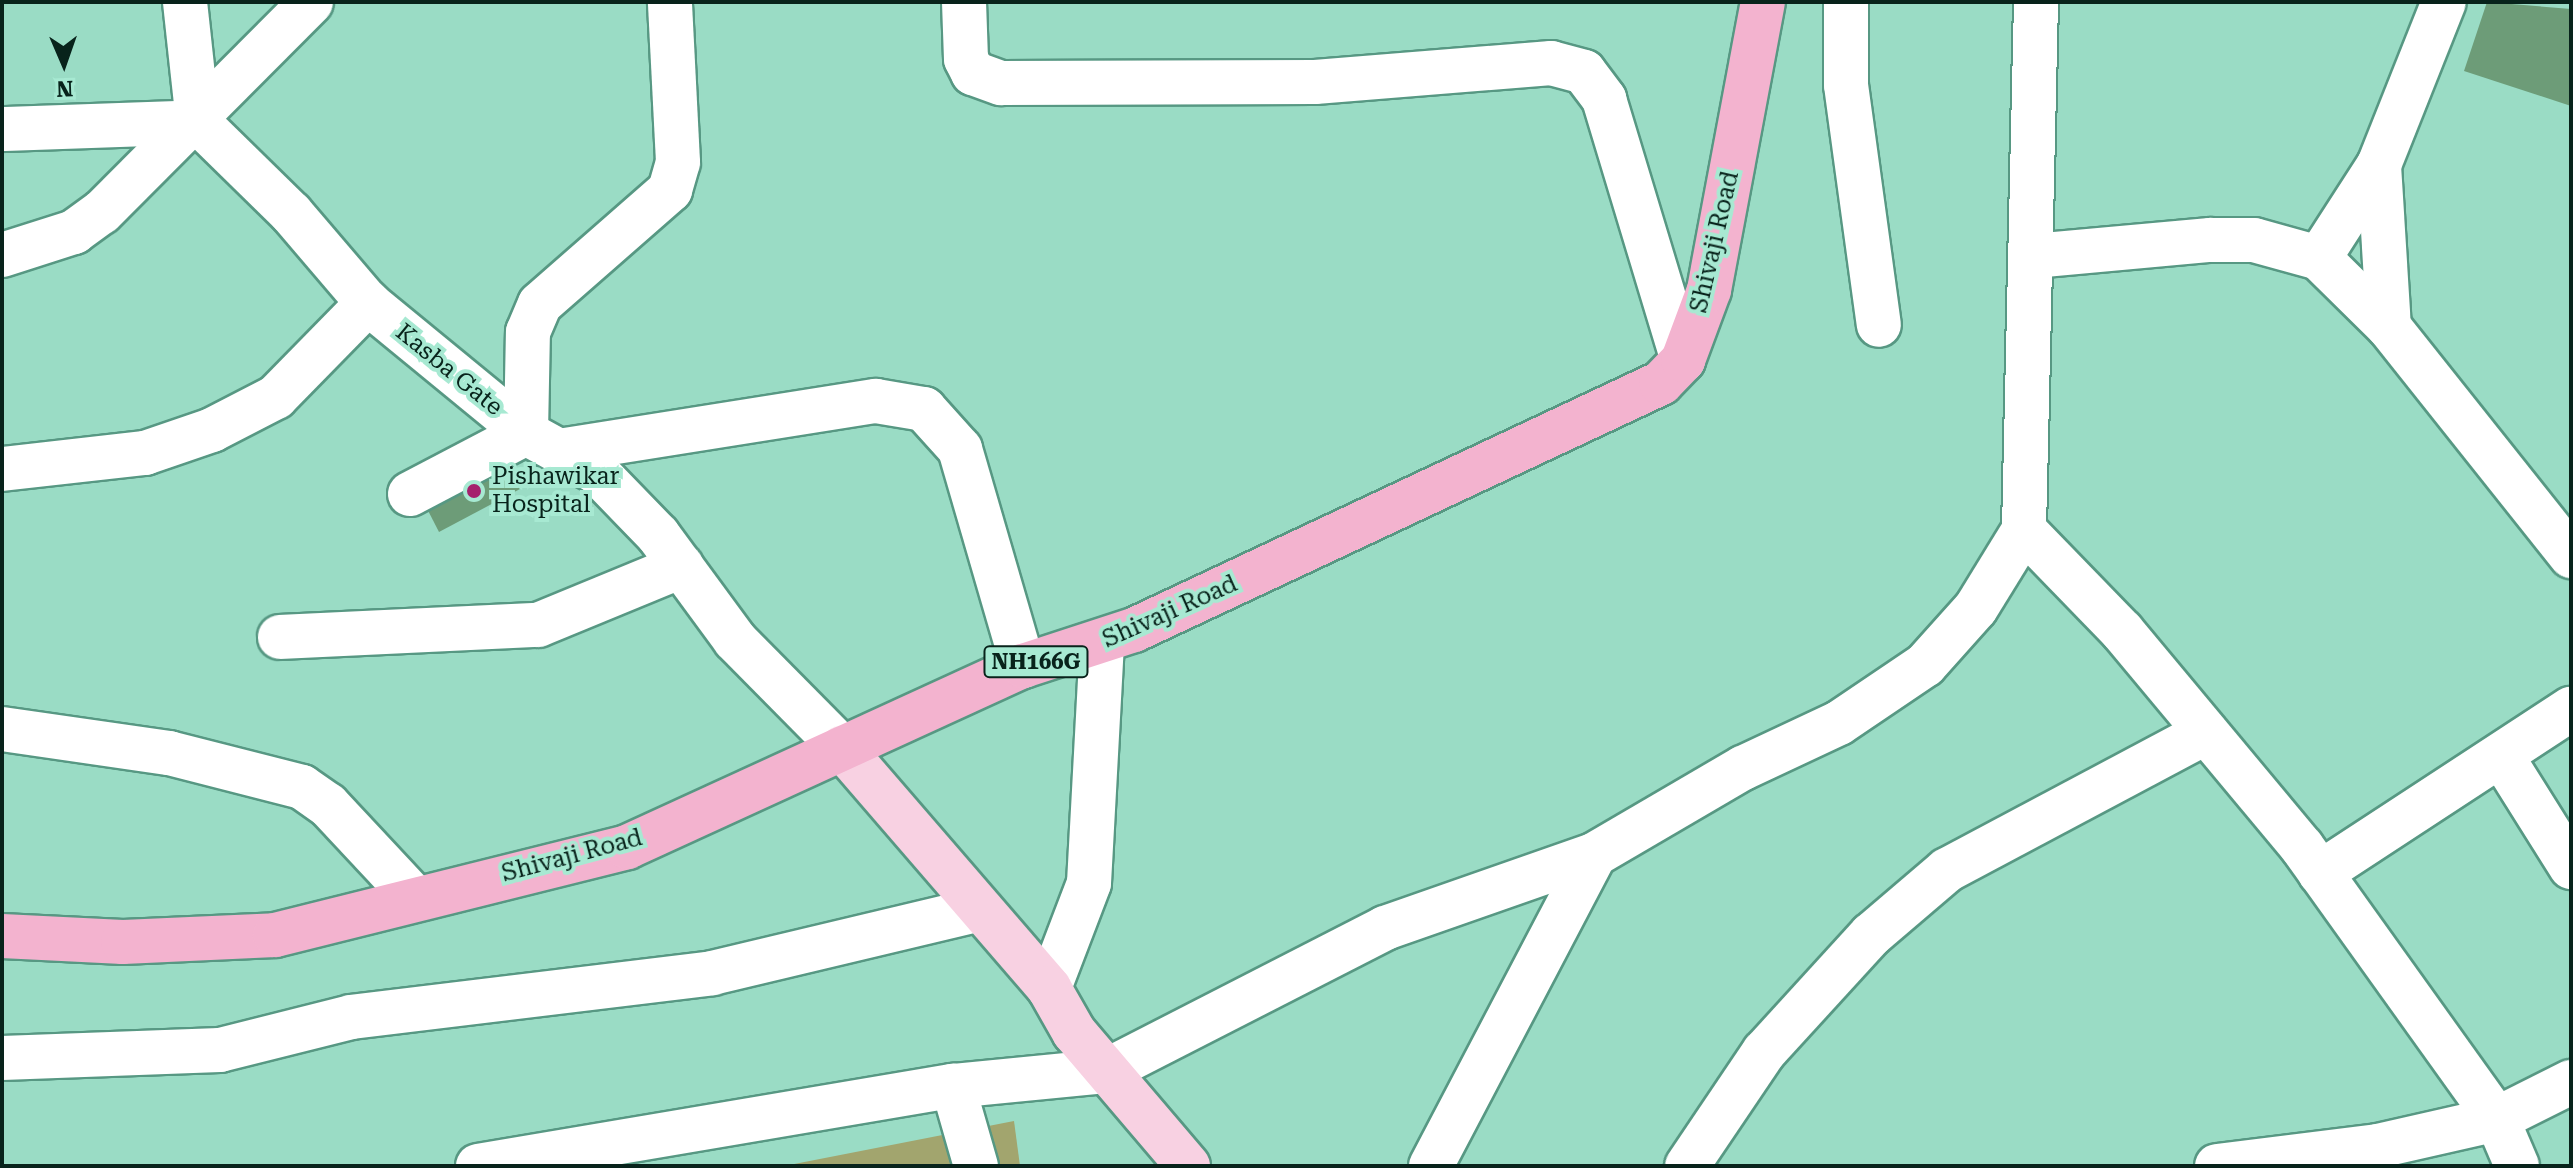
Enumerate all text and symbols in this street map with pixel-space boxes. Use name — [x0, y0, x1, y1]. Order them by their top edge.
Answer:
north arrow — [24, 24, 104, 104]
text: N — [56, 76, 74, 101]
street label: Shivaji Road — [1685, 168, 1745, 316]
street label: Kasba Gate — [390, 318, 508, 422]
place label: Pishawikar Hospital — [492, 463, 619, 519]
marker: Pishawikar Hospital — [463, 480, 485, 502]
street label: Shivaji Road — [1098, 569, 1242, 655]
road number: NH166G — [982, 644, 1090, 680]
street label: Shivaji Road — [499, 823, 645, 889]

